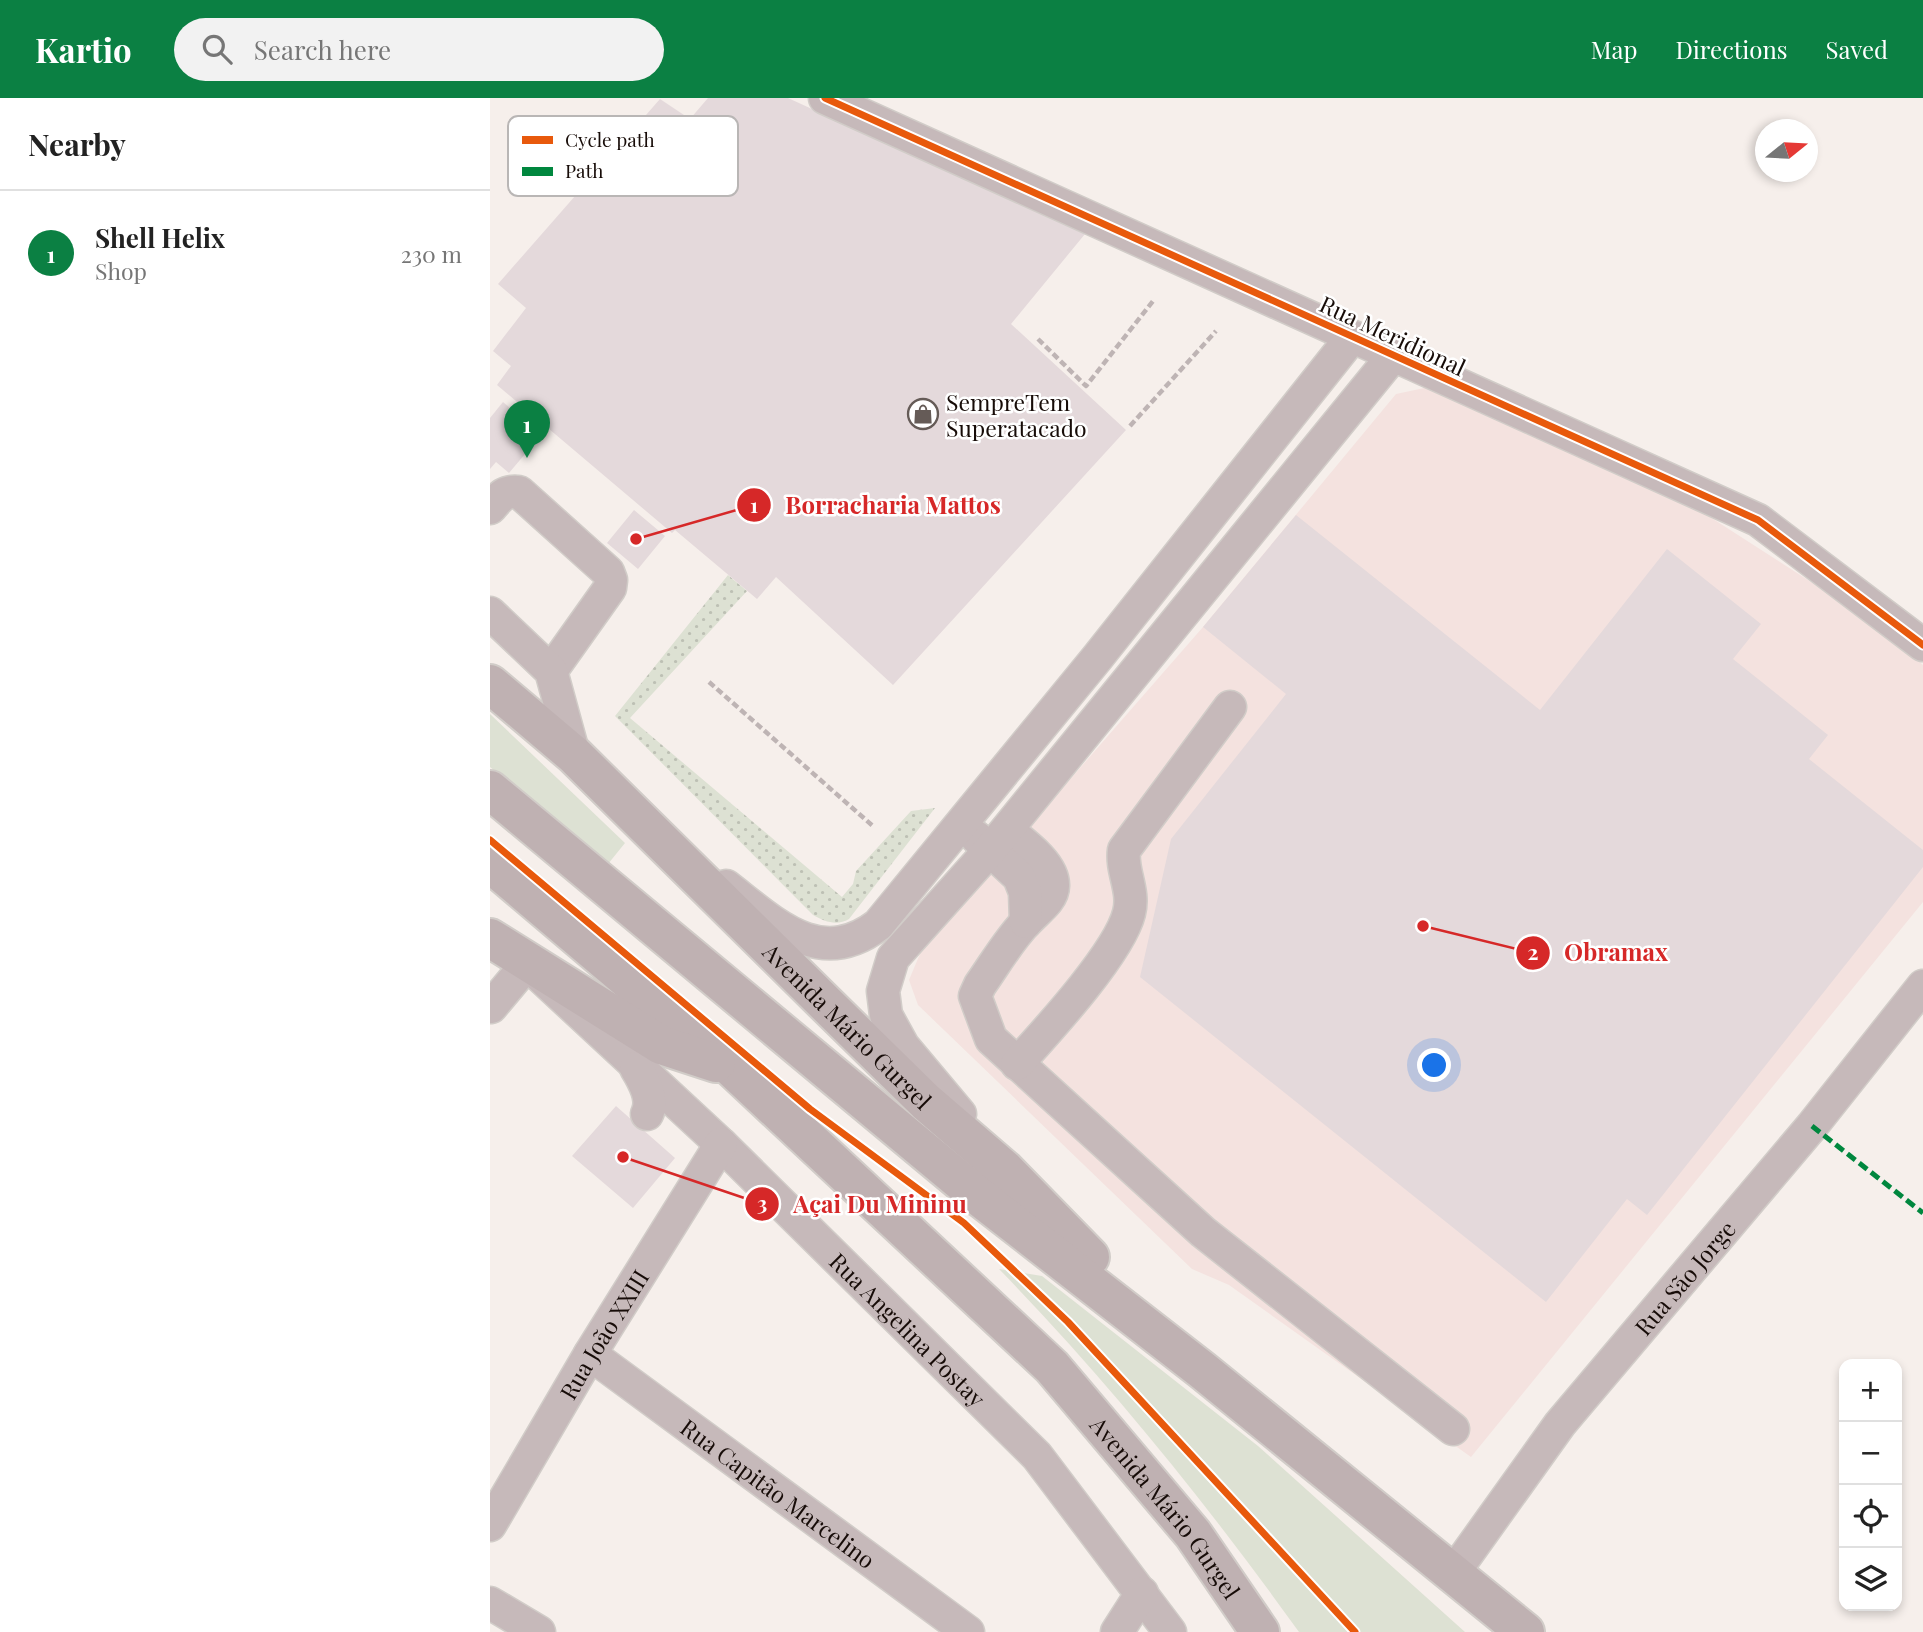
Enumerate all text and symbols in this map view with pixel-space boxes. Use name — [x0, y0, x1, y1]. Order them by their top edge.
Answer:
search box — [174, 18, 664, 81]
text: Kartio — [35, 27, 132, 71]
icon: search — [198, 30, 236, 68]
text: Search here — [254, 32, 391, 67]
text: Map — [1591, 33, 1637, 65]
text: Directions — [1675, 33, 1788, 65]
text: Saved — [1826, 33, 1888, 65]
legend — [508, 116, 738, 196]
north arrow — [1755, 119, 1818, 182]
text: Nearby — [28, 124, 126, 164]
text: Cycle path — [565, 126, 655, 152]
text: Path — [565, 157, 603, 183]
text: Shell Helix — [95, 220, 225, 255]
text: 1 — [47, 238, 55, 269]
text: 230 m — [401, 238, 462, 269]
text: Shop — [95, 255, 147, 286]
street label: Rua Meridional — [1315, 288, 1471, 383]
place label: SempreTem Superatacado — [946, 386, 1087, 443]
shop icon: SempreTem Superatacado — [906, 397, 940, 431]
pin: 1 — [504, 400, 550, 458]
callout: Borracharia Mattos — [736, 483, 1015, 528]
text: Borracharia Mattos — [785, 488, 1001, 520]
text: 1 — [750, 490, 758, 518]
callout: Obramax — [1515, 930, 1682, 975]
street label: Avenida Mário Gurgel — [756, 935, 939, 1116]
text: Obramax — [1564, 935, 1668, 967]
text: 2 — [1528, 937, 1539, 965]
your location — [1417, 1048, 1451, 1082]
callout: Açai Du Mininu — [744, 1182, 981, 1227]
text: Açai Du Mininu — [792, 1187, 967, 1219]
text: 3 — [757, 1188, 767, 1216]
street label: Rua São Jorge — [1627, 1213, 1742, 1341]
street label: Rua Angelina Postay — [824, 1245, 993, 1413]
street label: Rua João XXIII — [552, 1263, 655, 1405]
map controls — [1839, 1359, 1902, 1611]
button: + — [1839, 1359, 1902, 1422]
street label: Avenida Mário Gurgel — [1084, 1409, 1248, 1605]
street label: Rua Capitão Marcelino — [675, 1411, 882, 1575]
button: − — [1839, 1422, 1902, 1485]
button: locate — [1839, 1485, 1902, 1548]
button: layers — [1839, 1548, 1902, 1611]

